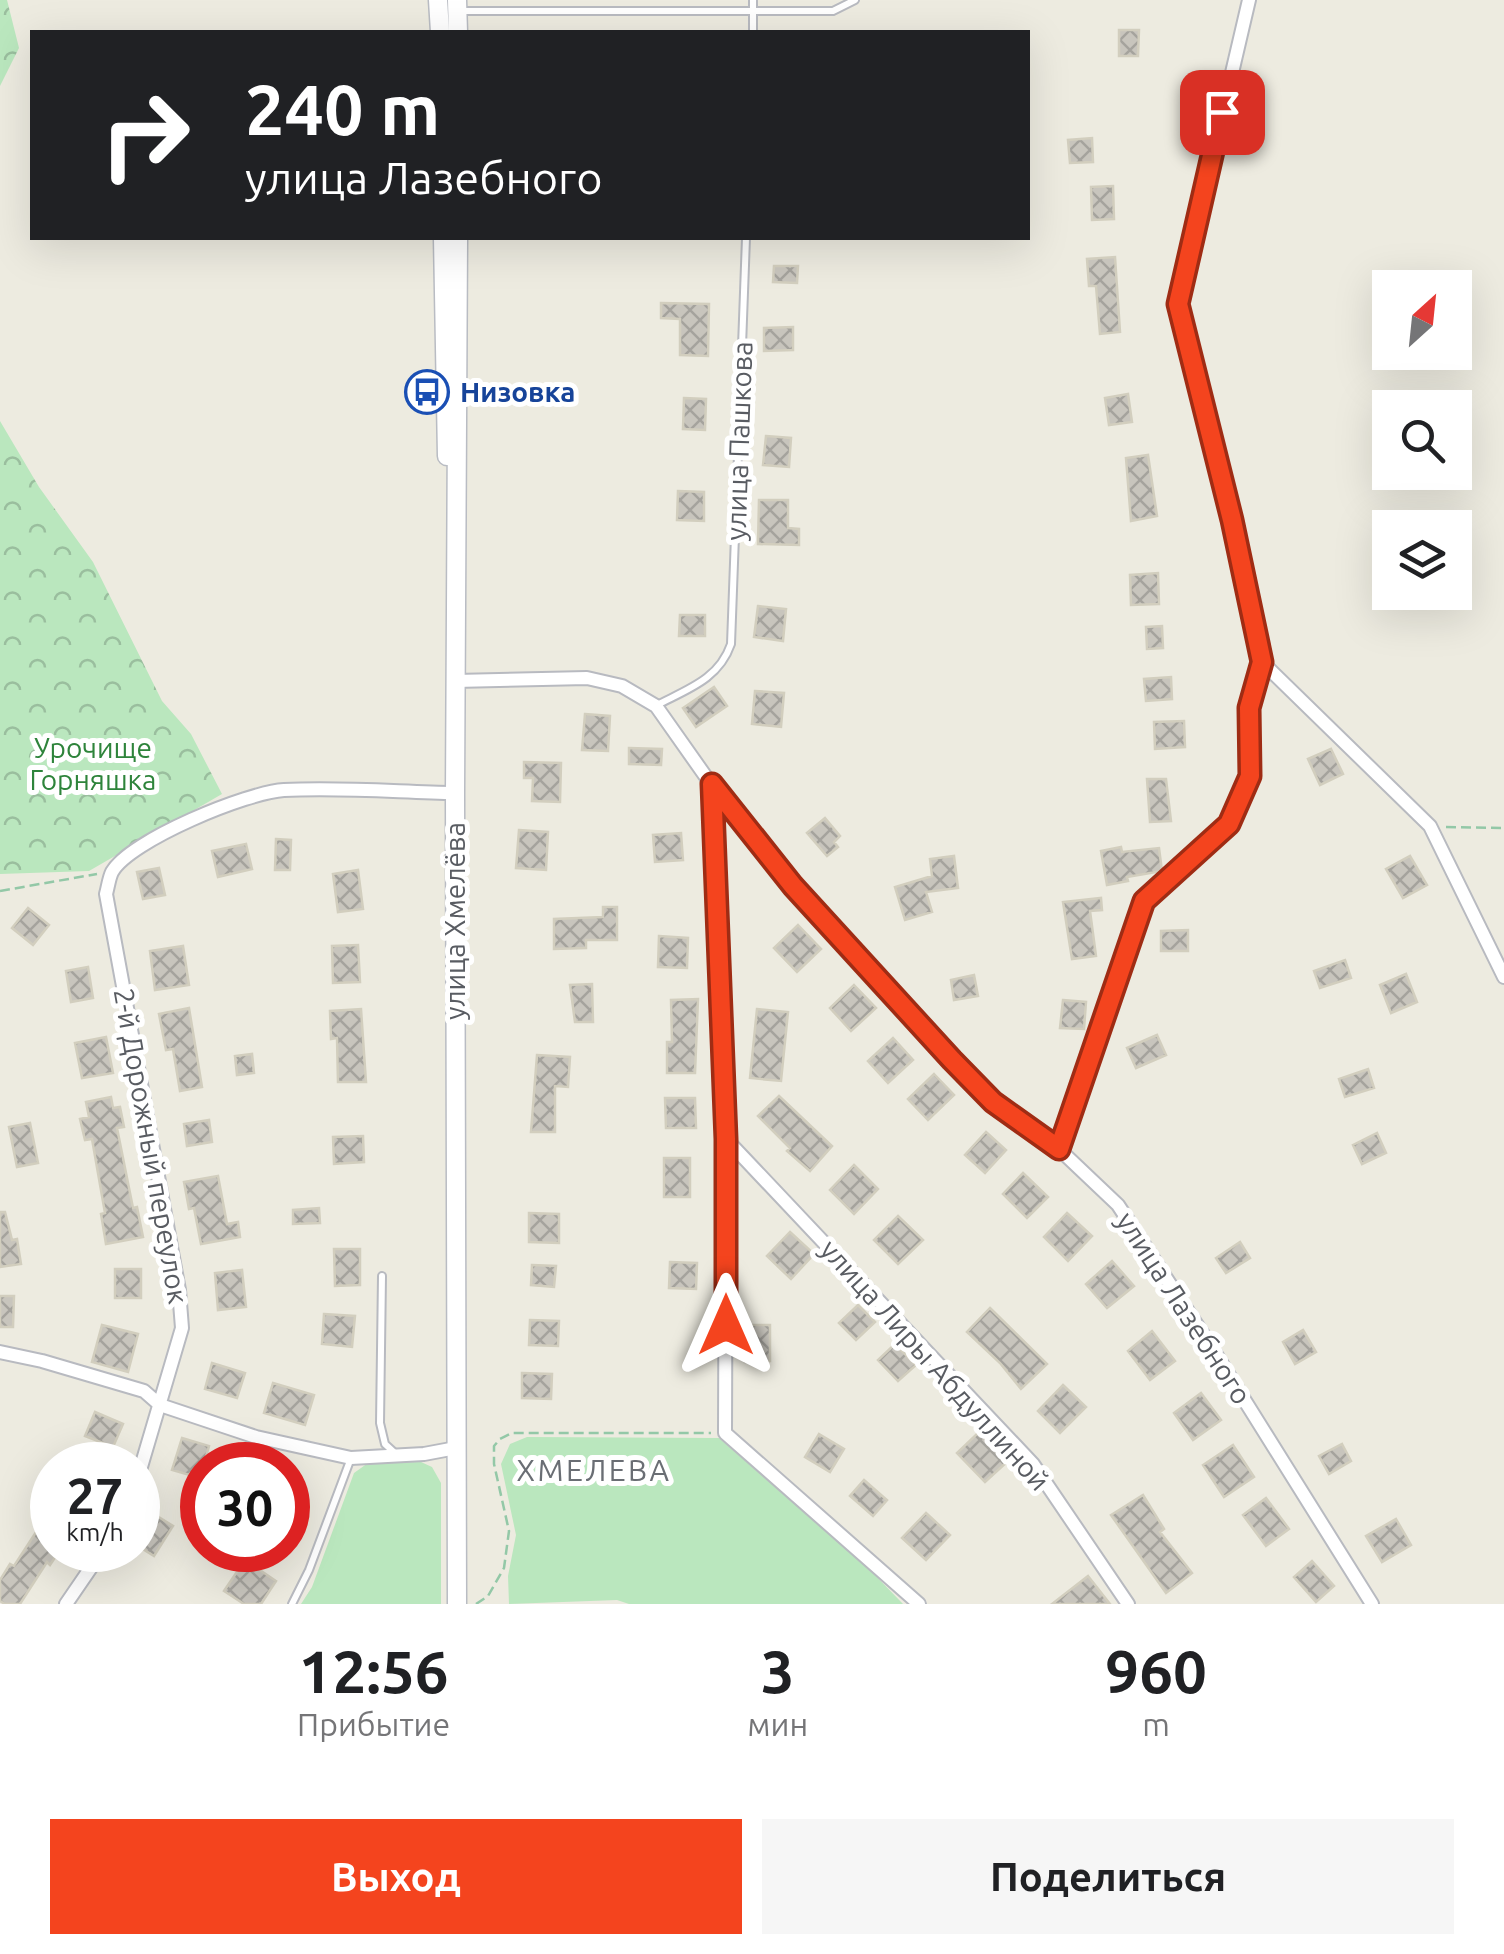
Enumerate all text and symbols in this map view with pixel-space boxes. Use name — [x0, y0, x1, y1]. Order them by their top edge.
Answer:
icon: right — [80, 70, 210, 200]
text: 240 m — [245, 70, 440, 148]
pin — [1180, 70, 1265, 155]
icon: arrive — [1195, 85, 1250, 140]
text: улица Лазебного — [245, 152, 603, 203]
north arrow — [1372, 270, 1472, 370]
map controls — [1372, 270, 1472, 610]
street label: улица Пашкова — [720, 341, 757, 541]
bus stop icon: Низовка — [404, 369, 450, 415]
place label: Низовка — [460, 376, 575, 407]
button: search — [1372, 390, 1472, 490]
button: layers — [1372, 510, 1472, 610]
park label: Урочище Горняшка — [30, 732, 156, 795]
street label: улица Хмелёва — [439, 822, 470, 1020]
street label: 2-й Дорожный переулок — [108, 986, 195, 1306]
street label: улица Лазебного — [1111, 1206, 1258, 1409]
street label: улица Лиры Абдуллиной — [815, 1233, 1056, 1496]
position arrow — [674, 1273, 778, 1377]
speed limit sign: 30 — [180, 1442, 310, 1572]
district label: ХМЕЛЕВА — [517, 1453, 672, 1487]
text: 27 — [67, 1467, 123, 1523]
text: km/h — [66, 1518, 124, 1546]
text: 12:56 — [299, 1637, 449, 1704]
text: 3 — [761, 1637, 795, 1704]
text: 960 — [1105, 1637, 1207, 1704]
text: Прибытие — [297, 1706, 450, 1742]
text: мин — [747, 1706, 808, 1742]
text: m — [1142, 1706, 1170, 1742]
button: Выход — [50, 1819, 742, 1934]
button: Поделиться — [762, 1819, 1454, 1934]

